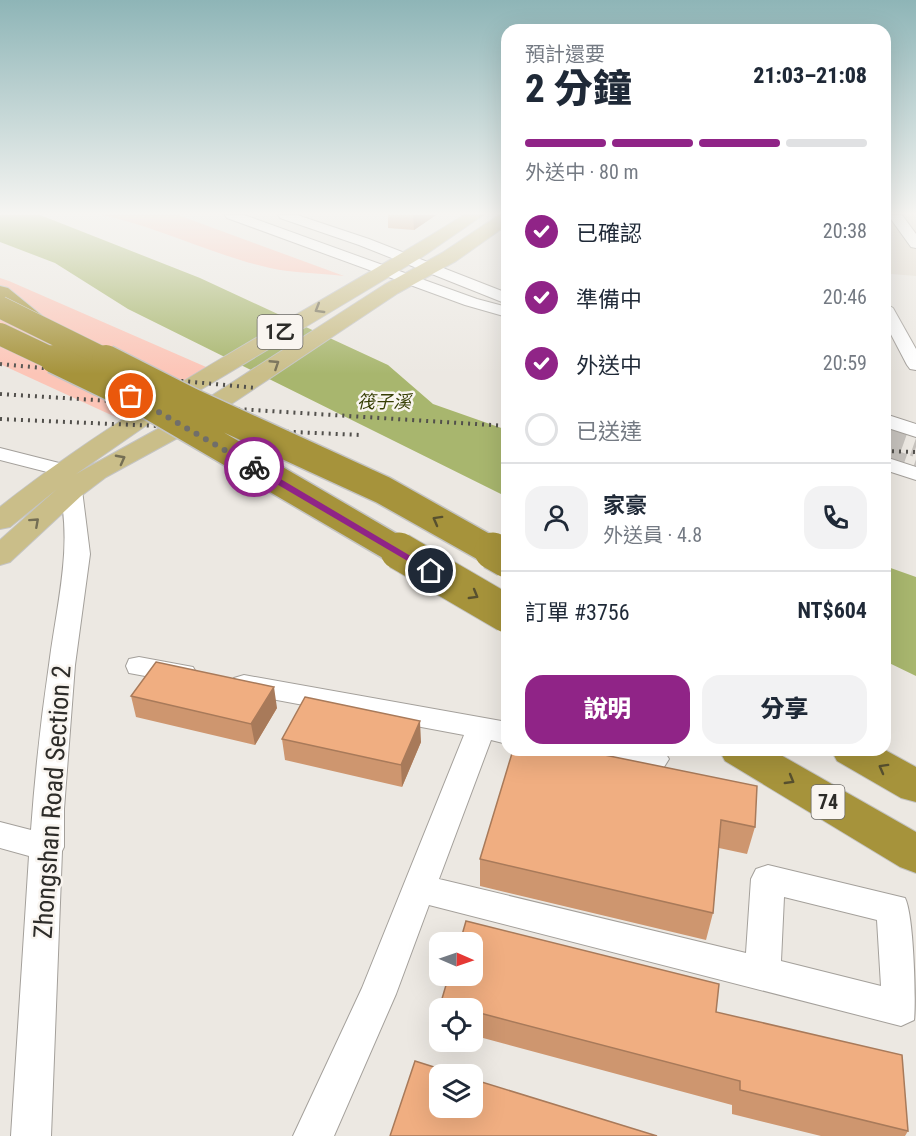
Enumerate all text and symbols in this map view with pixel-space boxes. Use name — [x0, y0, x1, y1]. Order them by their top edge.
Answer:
text: 預計還要 — [525, 42, 605, 66]
text: 21:03–21:08 — [753, 63, 867, 88]
text: 2 分鐘 — [525, 66, 632, 112]
text: 外送中 · 80 m — [525, 160, 638, 184]
icon: check — [525, 215, 558, 248]
text: 20:38 — [823, 219, 867, 243]
text: 已確認 — [576, 221, 642, 246]
icon: check — [525, 281, 558, 314]
text: 20:46 — [823, 285, 867, 309]
text: 準備中 — [576, 287, 642, 312]
one-way arrow — [315, 302, 325, 314]
road number: 1乙 — [258, 315, 302, 349]
icon: check — [525, 347, 558, 380]
text: 20:59 — [823, 351, 867, 375]
text: 外送中 — [576, 353, 642, 378]
one-way arrow — [269, 360, 280, 371]
pin — [105, 370, 156, 421]
icon: bag — [114, 379, 147, 412]
water label: 筏子溪 — [357, 391, 414, 412]
text: 已送達 — [576, 419, 642, 444]
courier — [224, 437, 284, 497]
icon: bike — [238, 451, 271, 484]
one-way arrow — [115, 455, 125, 466]
button: person — [525, 486, 588, 549]
button: phone — [804, 486, 867, 549]
text: 家豪 — [603, 493, 647, 518]
one-way arrow — [433, 516, 444, 528]
one-way arrow — [28, 518, 39, 529]
text: 外送員 · 4.8 — [603, 523, 702, 547]
pin — [405, 545, 456, 596]
icon: home — [414, 554, 447, 587]
one-way arrow — [468, 588, 478, 600]
text: NT$604 — [797, 598, 867, 623]
text: 訂單 #3756 — [525, 600, 630, 625]
street label: Zhongshan Road Section 2 — [27, 664, 77, 940]
button: 說明 — [525, 675, 690, 744]
button: 分享 — [702, 675, 867, 744]
one-way arrow — [879, 764, 890, 775]
one-way arrow — [783, 772, 794, 784]
road number: 74 — [812, 785, 844, 819]
north arrow — [429, 932, 483, 986]
map controls — [429, 932, 483, 1118]
button: locate — [429, 998, 483, 1052]
button: layers — [429, 1064, 483, 1118]

